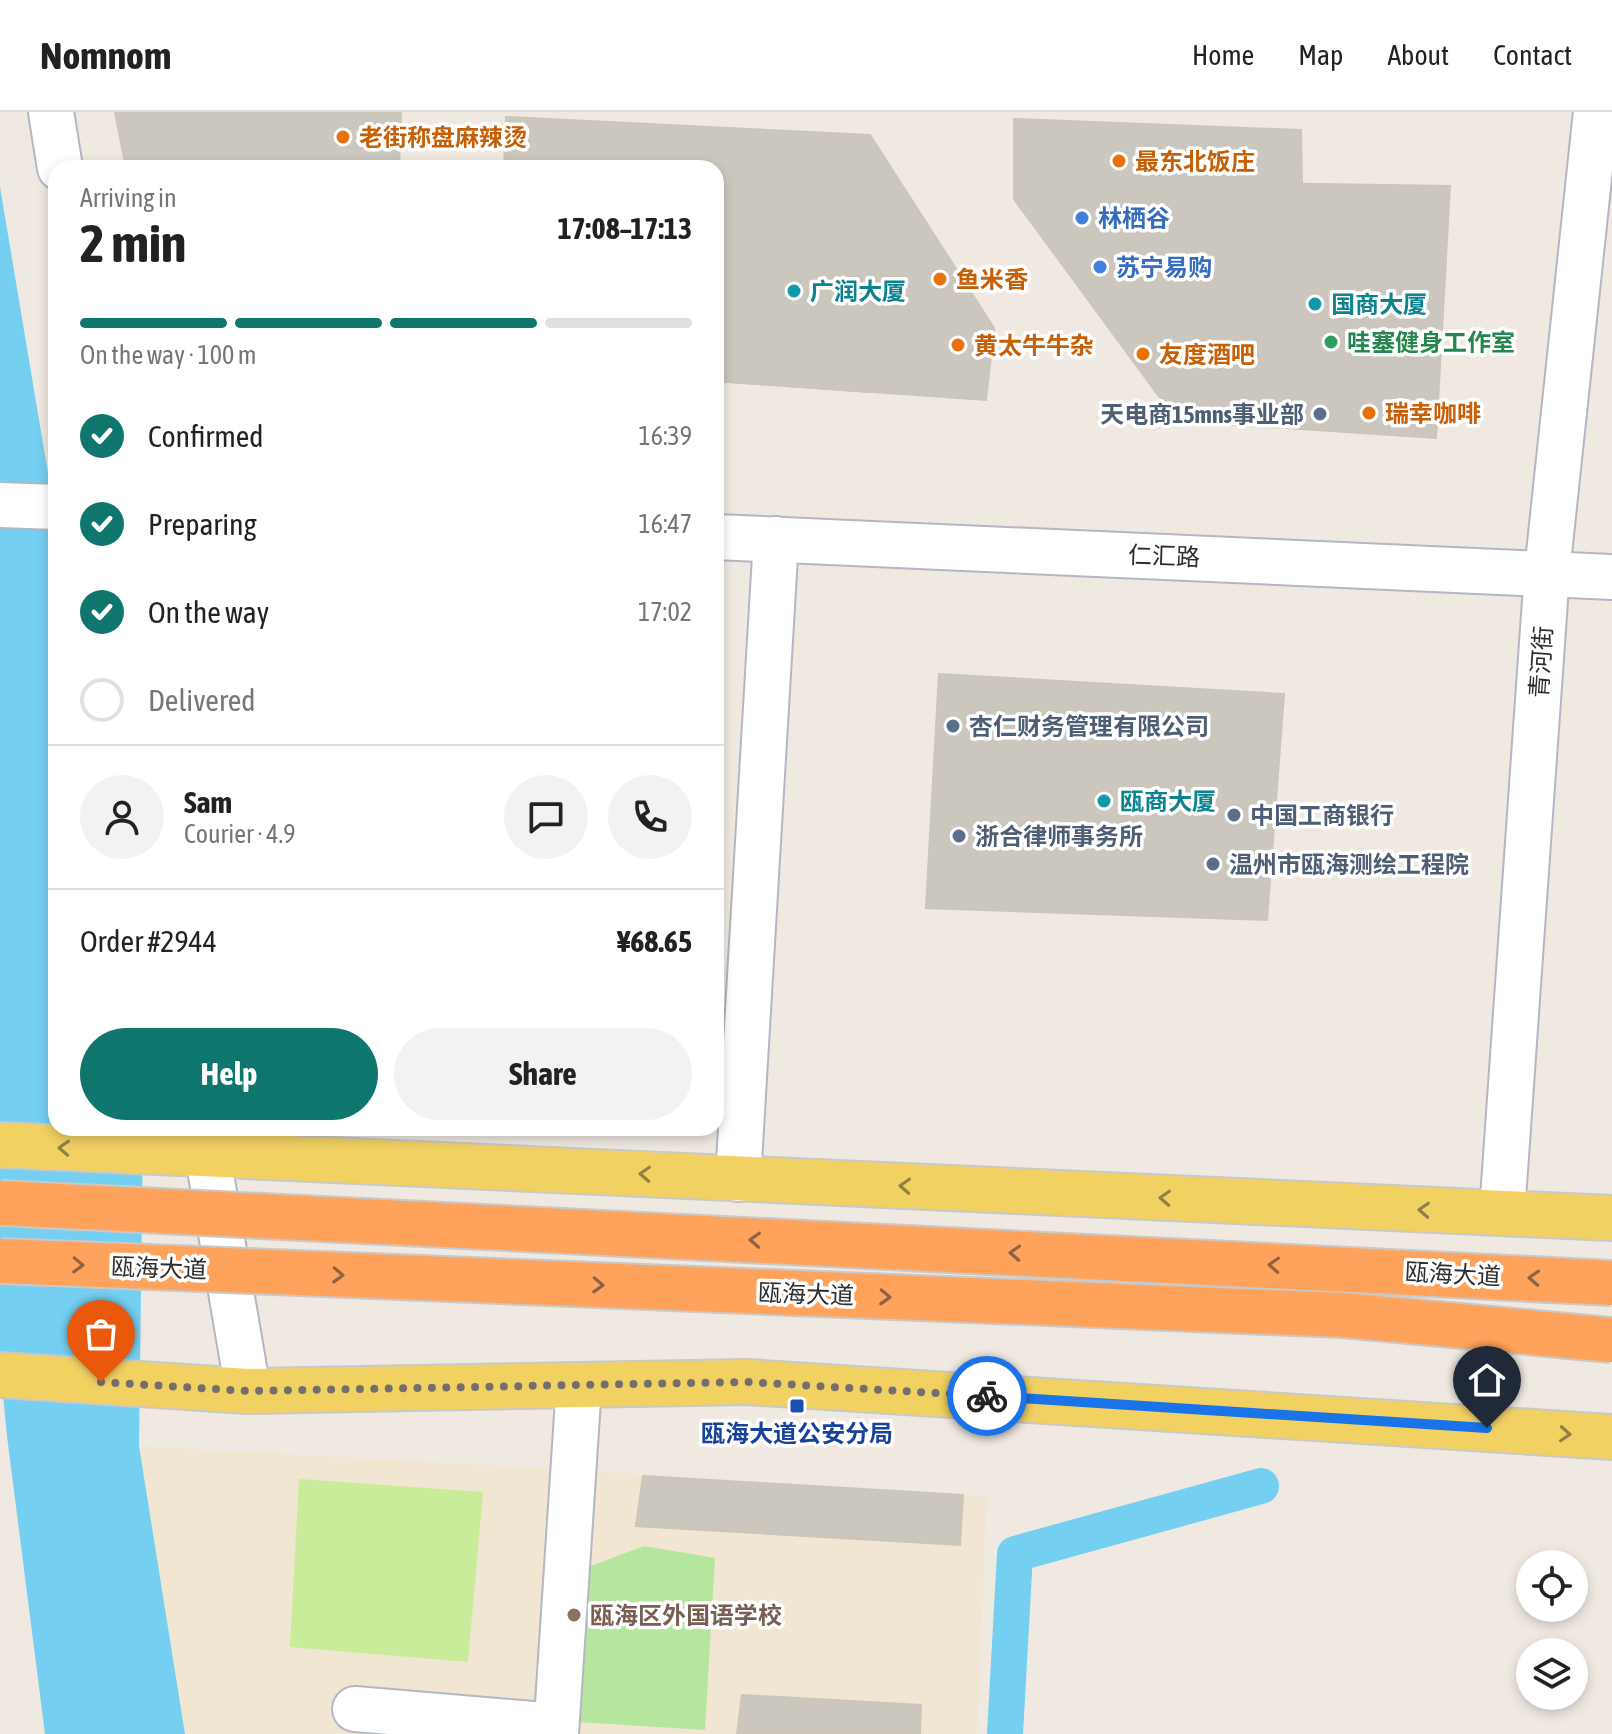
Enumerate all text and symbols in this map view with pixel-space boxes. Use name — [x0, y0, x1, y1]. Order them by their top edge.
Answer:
text: Nomnom — [40, 34, 171, 77]
text: Home — [1192, 39, 1254, 71]
text: Map — [1298, 39, 1343, 71]
text: About — [1387, 39, 1449, 71]
text: Contact — [1493, 39, 1572, 71]
place label: 老街称盘麻辣烫 — [359, 124, 527, 151]
marker: 老街称盘麻辣烫 — [334, 128, 352, 146]
place label: 最东北饭庄 — [1135, 148, 1255, 175]
marker: 最东北饭庄 — [1110, 152, 1128, 170]
text: Arriving in — [80, 183, 177, 213]
place label: 林栖谷 — [1098, 205, 1170, 232]
marker: 林栖谷 — [1073, 209, 1091, 227]
text: 17:08–17:13 — [557, 211, 692, 245]
text: 2 min — [80, 213, 186, 273]
place label: 苏宁易购 — [1116, 254, 1212, 281]
marker: 苏宁易购 — [1091, 258, 1109, 276]
place label: 鱼米香 — [956, 266, 1028, 293]
marker: 鱼米香 — [931, 270, 949, 288]
place label: 广润大厦 — [810, 278, 906, 305]
marker: 广润大厦 — [785, 282, 803, 300]
place label: 国商大厦 — [1331, 291, 1427, 318]
marker: 国商大厦 — [1306, 295, 1324, 313]
place label: 哇塞健身工作室 — [1347, 329, 1515, 356]
place label: 黄太牛牛杂 — [974, 332, 1094, 359]
marker: 哇塞健身工作室 — [1322, 333, 1340, 351]
marker: 黄太牛牛杂 — [949, 336, 967, 354]
text: On the way · 100 m — [80, 340, 257, 370]
place label: 友度酒吧 — [1159, 341, 1255, 368]
marker: 友度酒吧 — [1134, 345, 1152, 363]
place label: 瑞幸咖啡 — [1385, 400, 1481, 427]
place label: 天电商15mns事业部 — [1100, 401, 1304, 428]
marker: 瑞幸咖啡 — [1360, 404, 1378, 422]
marker: 天电商15mns事业部 — [1311, 405, 1329, 423]
icon: check — [80, 414, 124, 458]
text: Confirmed — [148, 419, 263, 453]
text: 16:39 — [638, 421, 692, 451]
icon: check — [80, 502, 124, 546]
text: Preparing — [148, 507, 257, 541]
text: 16:47 — [638, 509, 692, 539]
street label: 仁汇路 — [1128, 541, 1200, 571]
icon: check — [80, 590, 124, 634]
text: On the way — [148, 595, 269, 629]
text: 17:02 — [638, 597, 692, 627]
street label: 青河街 — [1525, 625, 1557, 699]
text: Delivered — [148, 683, 256, 717]
place label: 杏仁财务管理有限公司 — [969, 713, 1209, 740]
marker: 杏仁财务管理有限公司 — [944, 717, 962, 735]
button: person — [80, 775, 164, 859]
button: chat — [504, 775, 588, 859]
button: phone — [608, 775, 692, 859]
text: Sam — [184, 785, 232, 819]
place label: 瓯商大厦 — [1120, 788, 1216, 815]
marker: 瓯商大厦 — [1095, 792, 1113, 810]
place label: 中国工商银行 — [1250, 802, 1394, 829]
marker: 中国工商银行 — [1225, 806, 1243, 824]
text: Courier · 4.9 — [184, 819, 295, 849]
place label: 浙合律师事务所 — [975, 823, 1143, 850]
marker: 浙合律师事务所 — [950, 827, 968, 845]
place label: 温州市瓯海测绘工程院 — [1229, 851, 1469, 878]
marker: 温州市瓯海测绘工程院 — [1204, 855, 1222, 873]
text: Order #2944 — [80, 924, 217, 958]
text: ¥68.65 — [617, 924, 692, 958]
button: Help — [80, 1028, 378, 1120]
button: Share — [394, 1028, 692, 1120]
one-way arrow — [57, 1139, 70, 1156]
one-way arrow — [638, 1166, 651, 1183]
one-way arrow — [898, 1178, 911, 1195]
one-way arrow — [1158, 1190, 1171, 1207]
one-way arrow — [1417, 1201, 1430, 1218]
one-way arrow — [748, 1232, 761, 1249]
one-way arrow — [1008, 1244, 1021, 1261]
street label: 瓯海大道 — [111, 1253, 207, 1283]
one-way arrow — [72, 1256, 85, 1273]
one-way arrow — [1267, 1257, 1280, 1274]
street label: 瓯海大道 — [1404, 1258, 1502, 1290]
one-way arrow — [332, 1266, 345, 1283]
one-way arrow — [1527, 1270, 1540, 1287]
one-way arrow — [592, 1277, 605, 1294]
street label: 瓯海大道 — [758, 1279, 854, 1309]
one-way arrow — [879, 1288, 892, 1305]
pin — [67, 1300, 135, 1382]
icon: bag — [79, 1312, 123, 1356]
pin — [1453, 1346, 1521, 1428]
courier — [947, 1356, 1027, 1436]
icon: home — [1465, 1358, 1509, 1402]
icon: bike — [965, 1374, 1009, 1418]
marker: 瓯海大道公安分局 — [788, 1397, 806, 1415]
place label: 瓯海大道公安分局 — [701, 1420, 893, 1447]
one-way arrow — [1559, 1425, 1572, 1442]
map controls — [1516, 1550, 1588, 1710]
button: locate — [1516, 1550, 1588, 1622]
place label: 瓯海区外国语学校 — [590, 1602, 782, 1629]
marker: 瓯海区外国语学校 — [565, 1606, 583, 1624]
button: layers — [1516, 1638, 1588, 1710]

